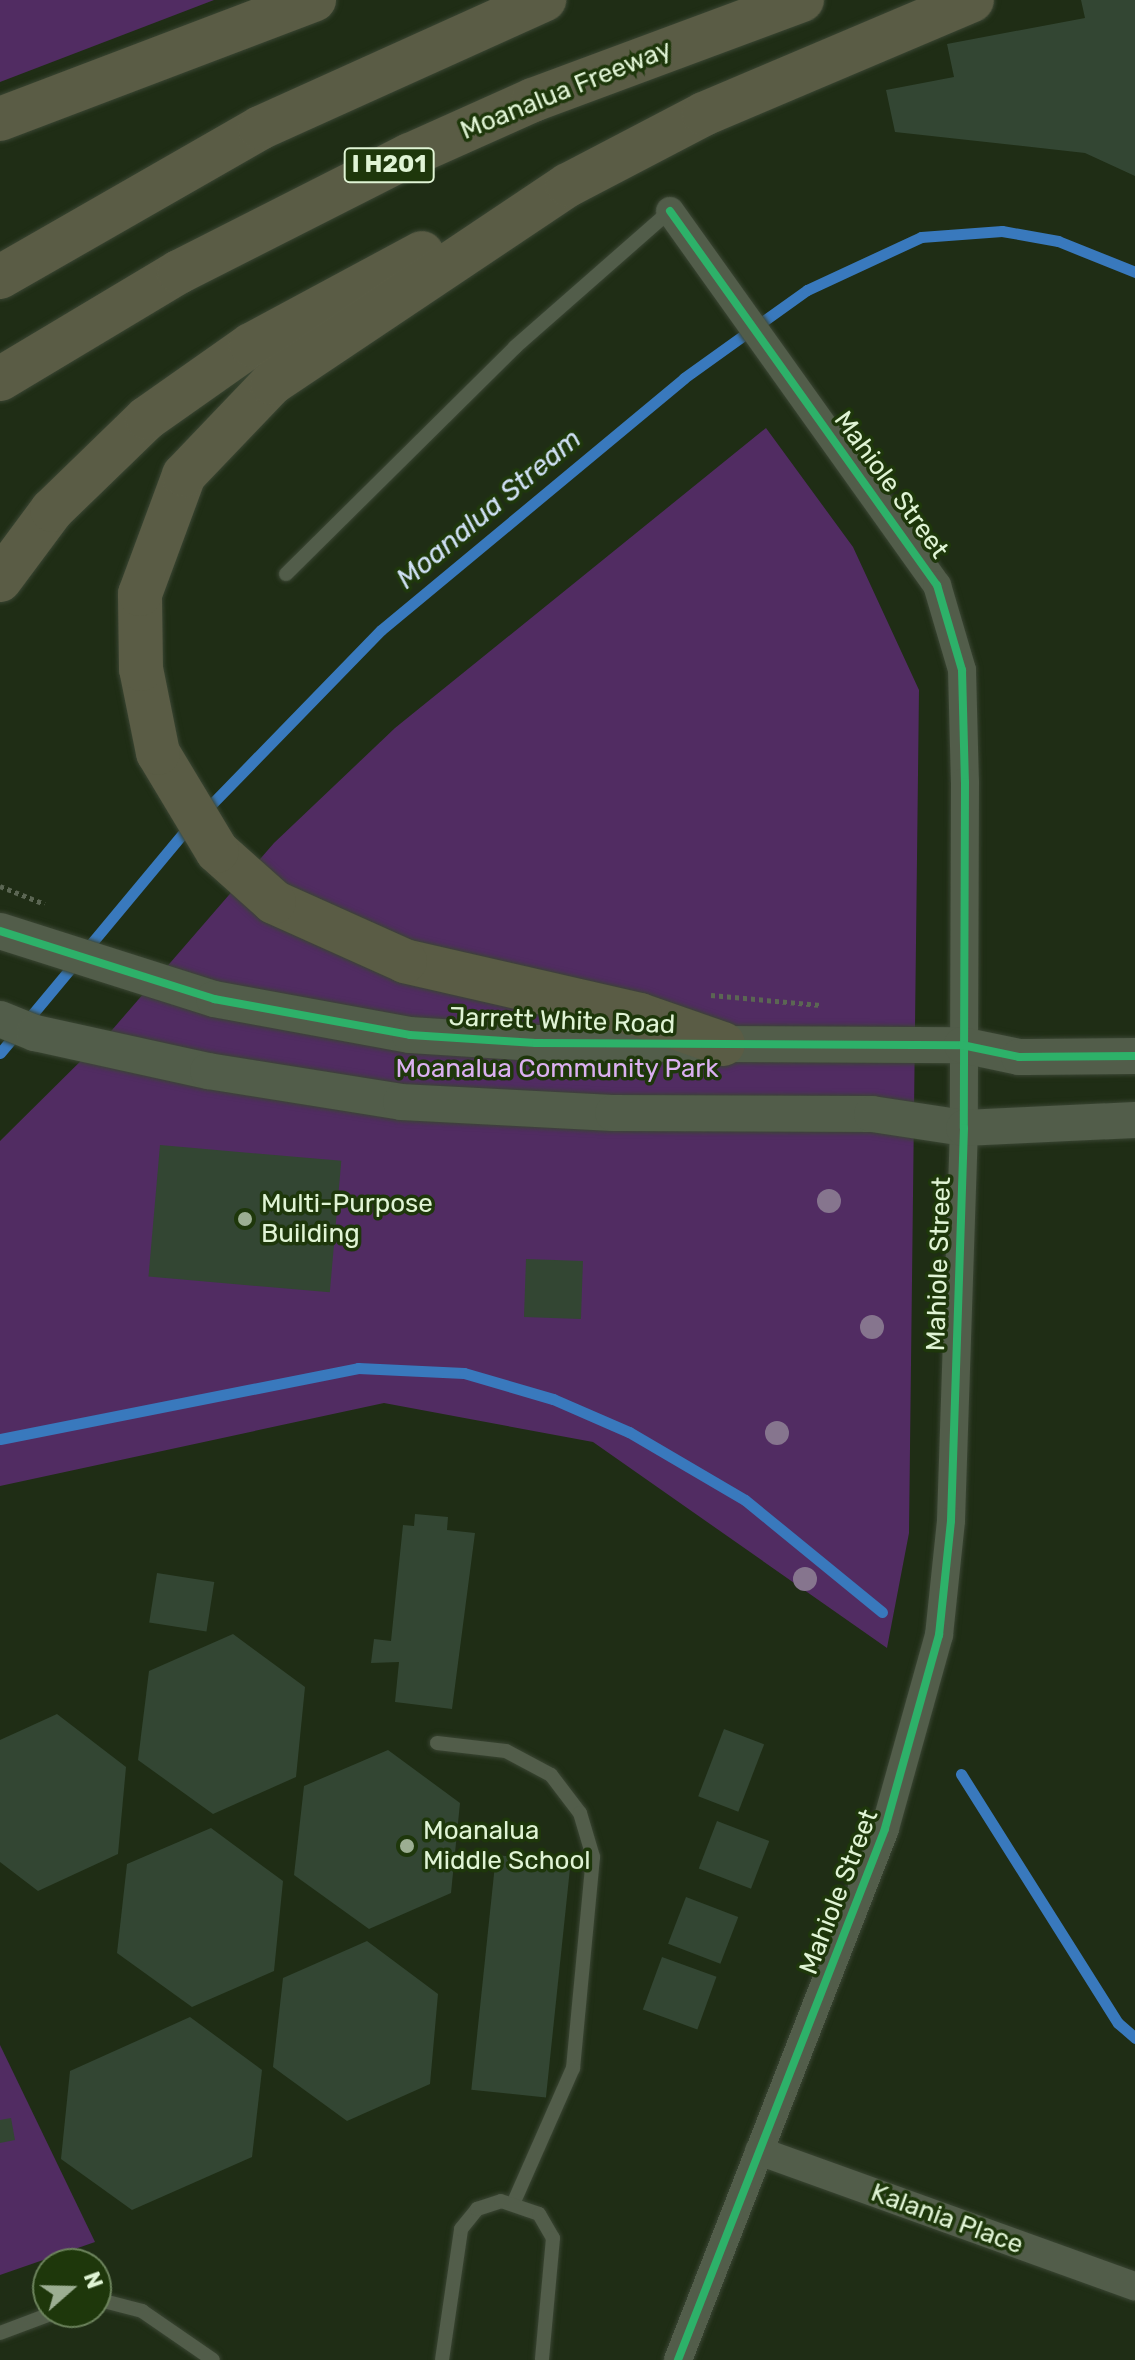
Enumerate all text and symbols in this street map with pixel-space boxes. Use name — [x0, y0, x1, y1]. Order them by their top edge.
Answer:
street label: Moanalua Freeway — [456, 33, 676, 147]
road number: I H201 — [343, 145, 435, 185]
street label: Mahiole Street — [827, 405, 955, 565]
water label: Moanalua Stream — [390, 422, 588, 596]
street label: Jarrett White Road — [448, 1001, 676, 1041]
park label: Moanalua Community Park — [395, 1053, 719, 1085]
street label: Mahiole Street — [920, 1176, 958, 1352]
place label: Multi-Purpose Building — [261, 1188, 433, 1250]
marker: Multi-Purpose Building — [236, 1210, 254, 1228]
street label: Mahiole Street — [793, 1805, 885, 1979]
place label: Moanalua Middle School — [423, 1815, 591, 1876]
marker: Moanalua Middle School — [398, 1837, 416, 1855]
street label: Kalania Place — [867, 2177, 1027, 2261]
north arrow — [32, 2248, 112, 2328]
text: N — [78, 2268, 109, 2292]

